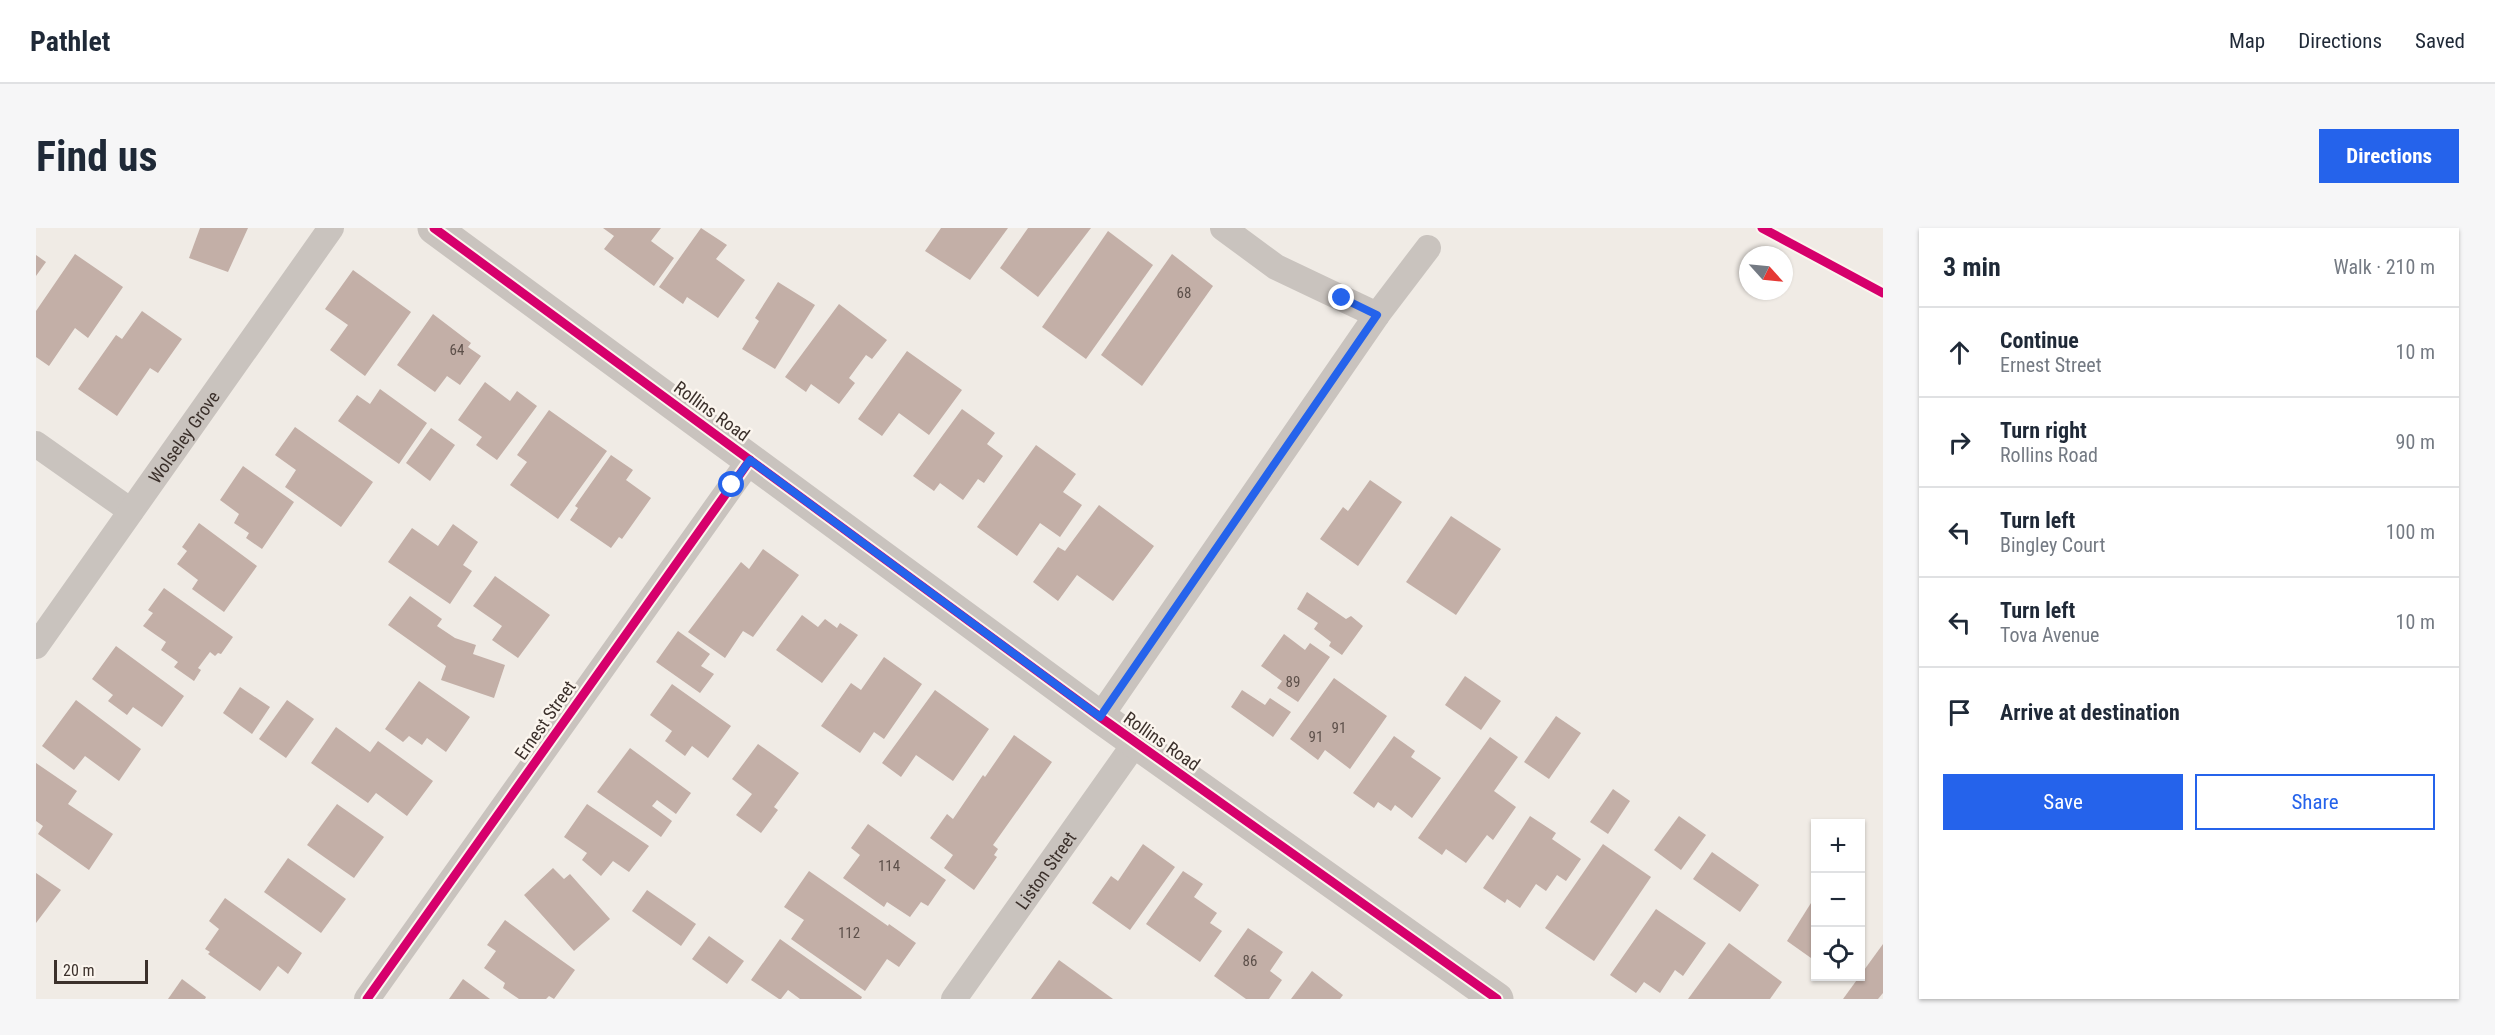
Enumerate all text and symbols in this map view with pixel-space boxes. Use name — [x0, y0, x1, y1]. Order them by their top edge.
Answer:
text: Pathlet — [30, 25, 110, 58]
text: Map — [2229, 29, 2265, 53]
text: Directions — [2298, 29, 2382, 53]
text: Saved — [2415, 29, 2465, 53]
button: Directions — [2319, 129, 2459, 183]
text: Find us — [36, 132, 157, 181]
north arrow — [1739, 246, 1793, 300]
text: 3 min — [1943, 252, 2001, 282]
text: Walk · 210 m — [2334, 255, 2435, 279]
house number: 68 — [1177, 284, 1191, 302]
route end — [1328, 284, 1354, 310]
text: Continue — [2000, 328, 2079, 353]
icon: ahead — [1943, 336, 1976, 369]
text: 10 m — [2396, 340, 2435, 364]
house number: 64 — [450, 341, 464, 359]
text: Ernest Street — [2000, 353, 2102, 377]
street label: Rollins Road — [670, 377, 754, 445]
street label: Wolseley Grove — [144, 387, 223, 487]
text: Turn right — [2000, 418, 2087, 443]
icon: right — [1943, 426, 1976, 459]
text: 90 m — [2396, 430, 2435, 454]
text: Rollins Road — [2000, 443, 2098, 467]
route start — [718, 471, 744, 497]
text: Turn left — [2000, 508, 2075, 533]
icon: left — [1943, 516, 1976, 549]
text: 100 m — [2386, 520, 2435, 544]
text: Bingley Court — [2000, 533, 2105, 557]
text: Turn left — [2000, 598, 2075, 623]
icon: left — [1943, 606, 1976, 639]
text: 10 m — [2396, 610, 2435, 634]
text: Tova Avenue — [2000, 623, 2100, 647]
house number: 89 — [1286, 673, 1300, 691]
street label: Ernest Street — [510, 677, 580, 763]
icon: arrive — [1943, 696, 1976, 729]
text: Arrive at destination — [2000, 700, 2180, 725]
street label: Rollins Road — [1120, 707, 1204, 775]
house number: 91 — [1332, 719, 1346, 737]
house number: 91 — [1309, 728, 1323, 746]
button: Save — [1943, 774, 2183, 830]
button: Share — [2195, 774, 2435, 830]
map controls — [1811, 819, 1865, 981]
button: + — [1811, 819, 1865, 873]
street label: Liston Street — [1011, 827, 1080, 913]
house number: 114 — [878, 857, 900, 875]
button: − — [1811, 873, 1865, 927]
house number: 112 — [838, 924, 860, 942]
button: locate — [1811, 927, 1865, 981]
house number: 86 — [1243, 952, 1257, 970]
scale bar — [54, 957, 148, 984]
text: 20 m — [63, 961, 95, 980]

